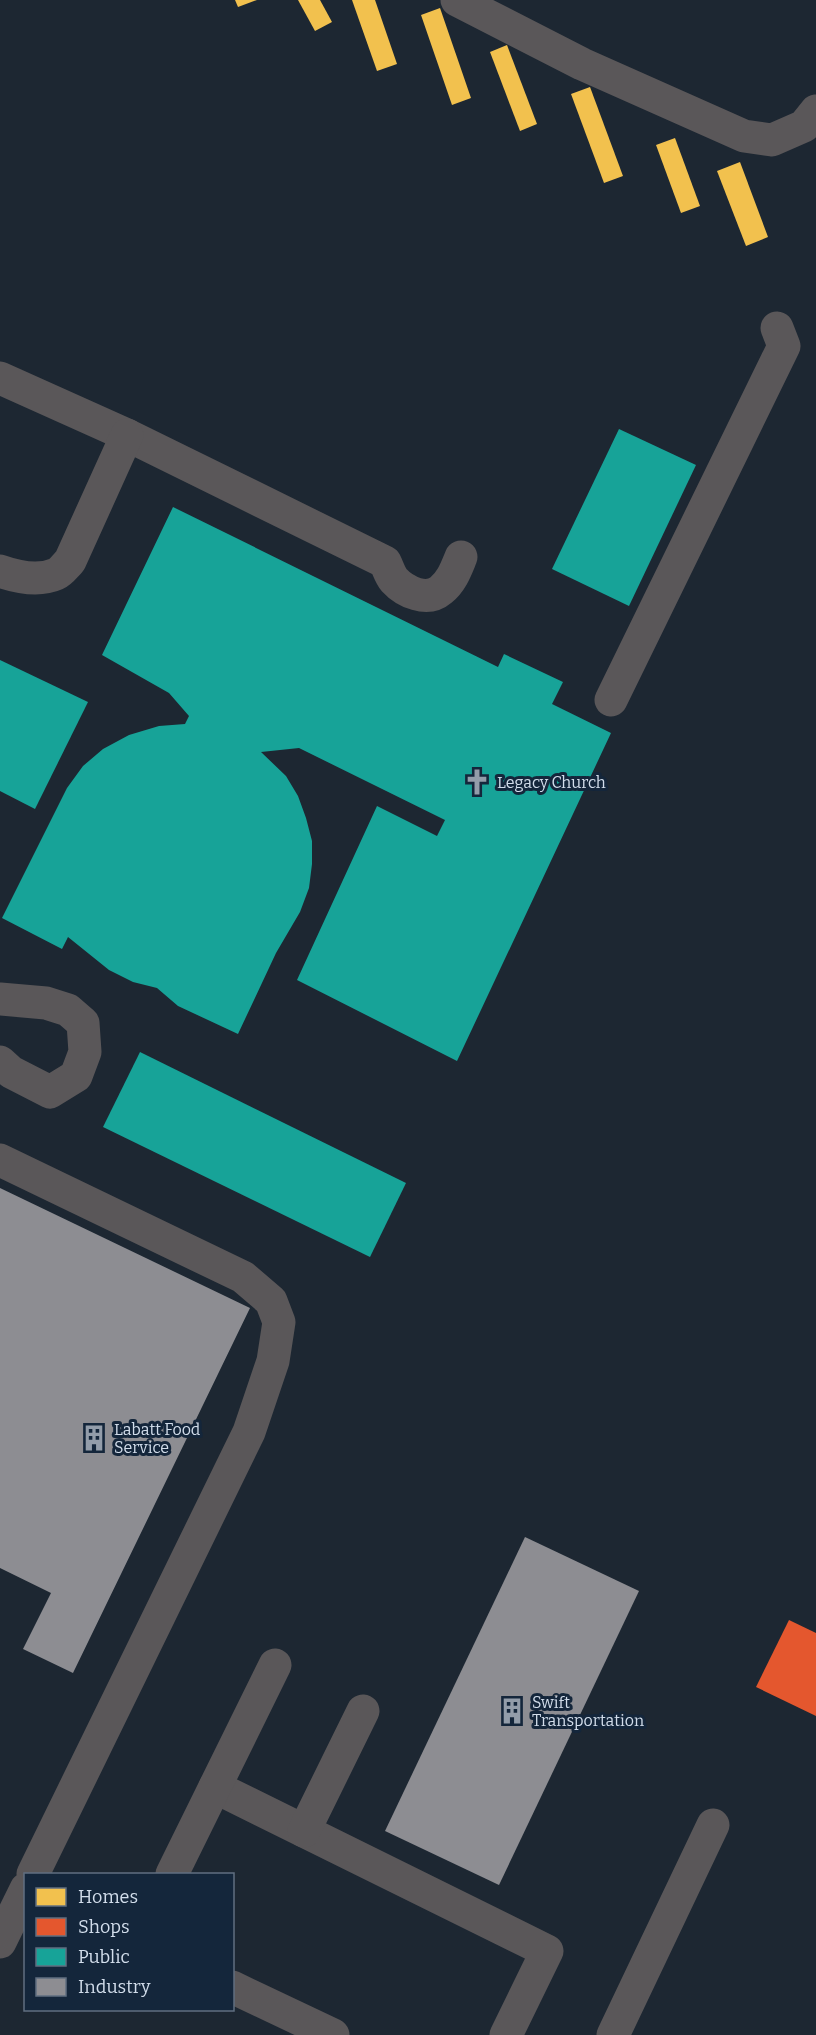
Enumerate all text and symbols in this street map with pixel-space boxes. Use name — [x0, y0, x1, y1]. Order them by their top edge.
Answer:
church icon: Legacy Church — [462, 767, 492, 797]
place label: Legacy Church — [497, 773, 606, 792]
place label: Labatt Food Service — [114, 1420, 201, 1457]
building icon: Labatt Food Service — [79, 1423, 109, 1453]
place label: Swift Transportation — [532, 1693, 644, 1730]
building icon: Swift Transportation — [497, 1696, 527, 1726]
legend — [24, 1873, 234, 2011]
text: Homes — [78, 1886, 138, 1908]
text: Shops — [78, 1916, 130, 1938]
text: Public — [78, 1946, 130, 1968]
text: Industry — [78, 1976, 151, 1998]

